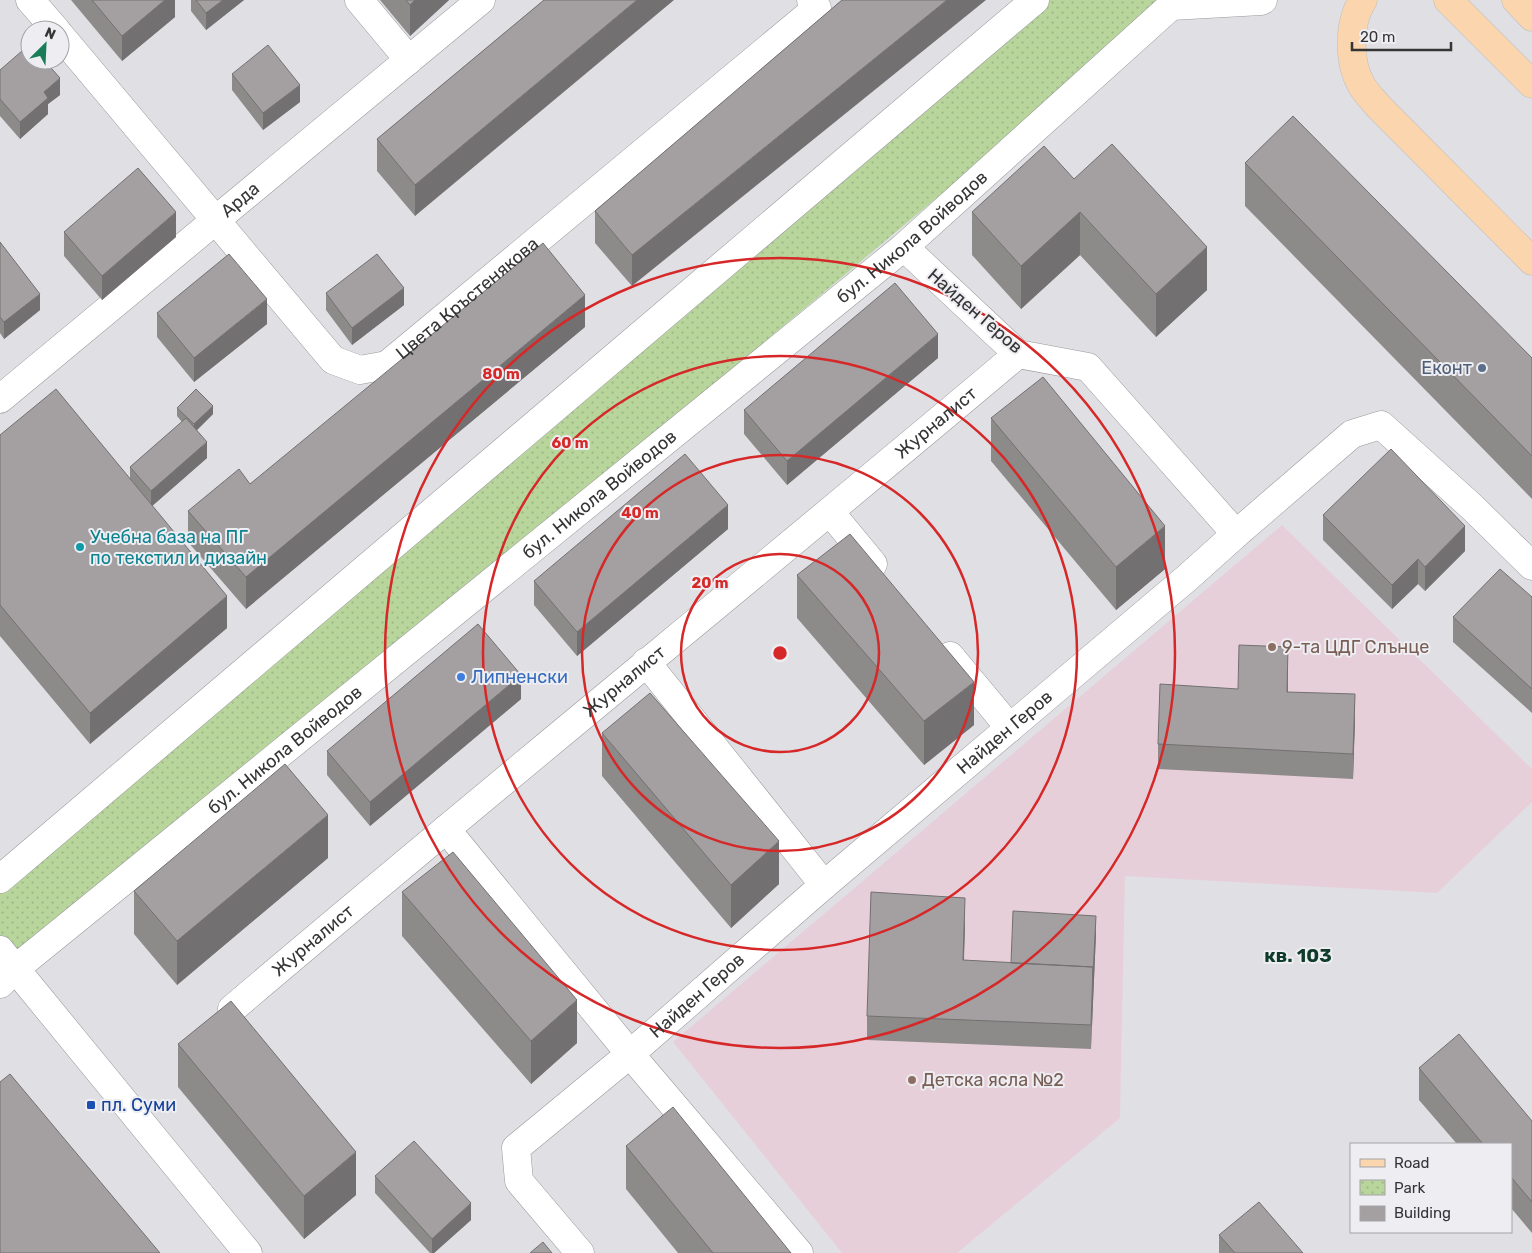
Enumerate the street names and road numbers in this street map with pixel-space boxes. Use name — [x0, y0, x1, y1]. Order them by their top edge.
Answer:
street label: бул. Никола Войводов — [832, 166, 992, 308]
street label: Арда — [216, 177, 264, 222]
street label: Цвета Кръстенякова — [391, 233, 543, 364]
street label: Найден Геров — [923, 264, 1027, 358]
street label: Журналист — [891, 382, 981, 463]
street label: бул. Никола Войводов — [518, 425, 681, 564]
street label: Журналист — [579, 641, 670, 722]
street label: бул. Никола Войводов — [203, 681, 367, 819]
street label: Найден Геров — [952, 686, 1057, 779]
street label: Журналист — [268, 900, 358, 981]
street label: Найден Геров — [645, 948, 749, 1043]

